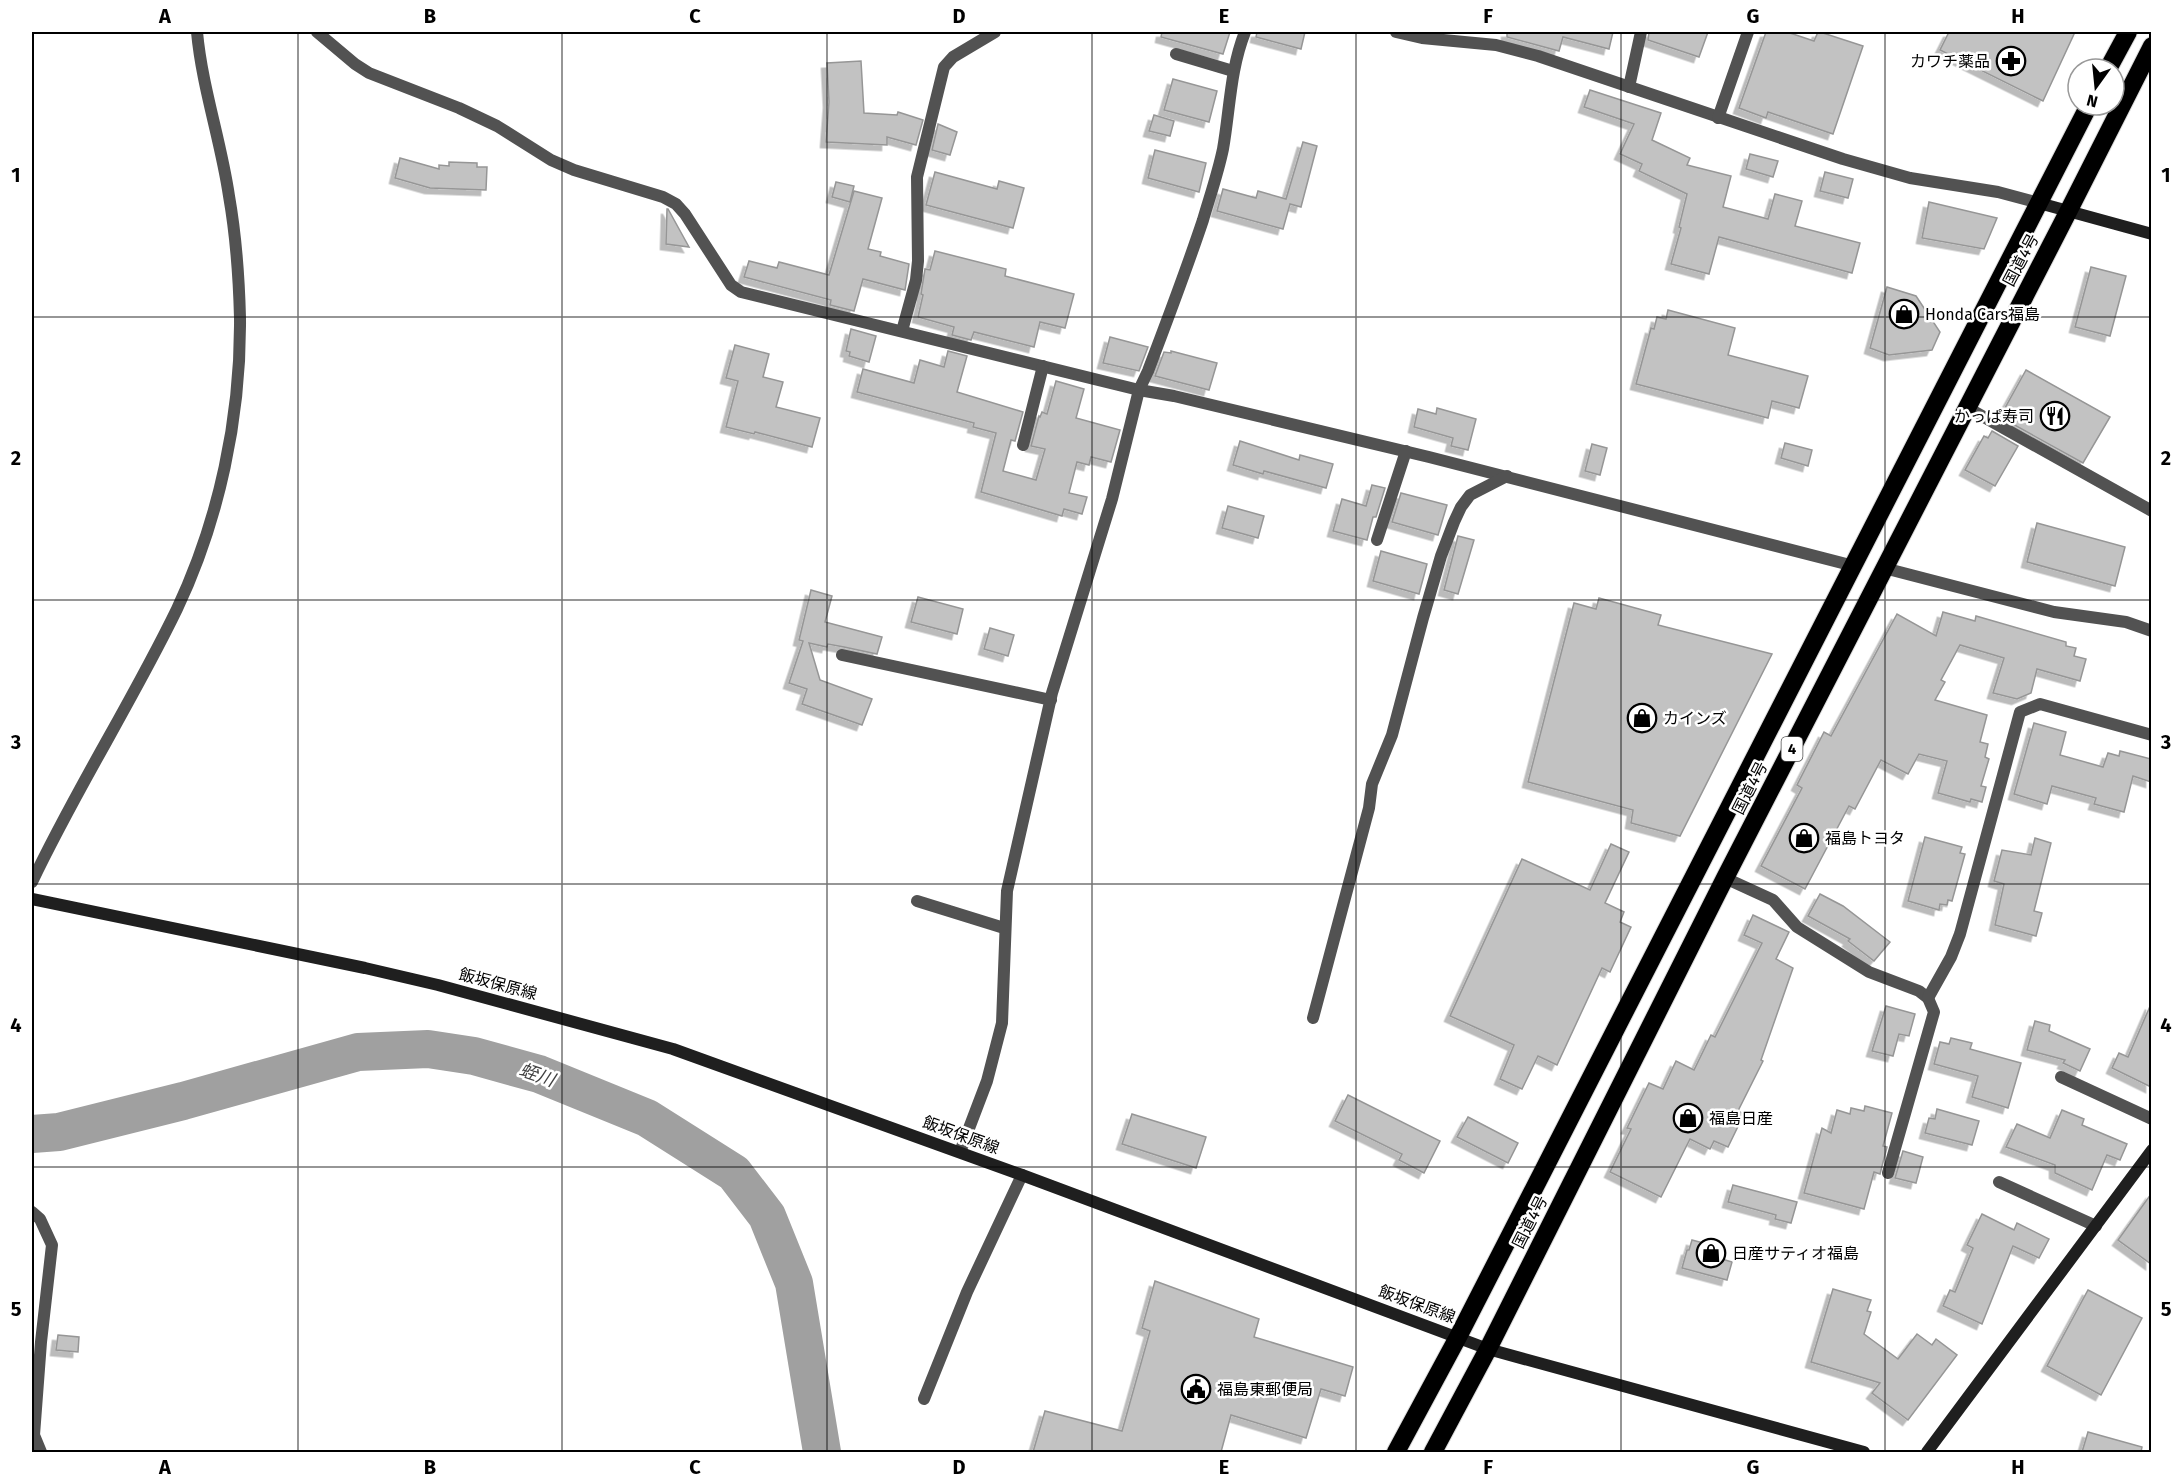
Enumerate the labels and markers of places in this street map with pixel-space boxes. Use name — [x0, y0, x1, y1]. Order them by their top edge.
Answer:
pharmacy icon: カワチ薬品 — [1995, 45, 2027, 77]
place label: カワチ薬品 — [1910, 52, 1990, 71]
shop icon: Honda Cars福島 — [1888, 298, 1920, 330]
place label: Honda Cars福島 — [1925, 305, 2040, 324]
restaurant icon: かっぱ寿司 — [2039, 400, 2071, 432]
place label: かっぱ寿司 — [1954, 407, 2034, 426]
shop icon: カインズ — [1626, 702, 1658, 734]
place label: カインズ — [1663, 709, 1727, 728]
shop icon: 福島トヨタ — [1788, 822, 1820, 854]
place label: 福島トヨタ — [1825, 829, 1905, 848]
shop icon: 福島日産 — [1672, 1102, 1704, 1134]
place label: 福島日産 — [1709, 1109, 1773, 1128]
shop icon: 日産サティオ福島 — [1695, 1237, 1727, 1269]
place label: 日産サティオ福島 — [1732, 1244, 1859, 1263]
public building icon: 福島東郵便局 — [1180, 1373, 1212, 1405]
place label: 福島東郵便局 — [1217, 1380, 1313, 1399]

